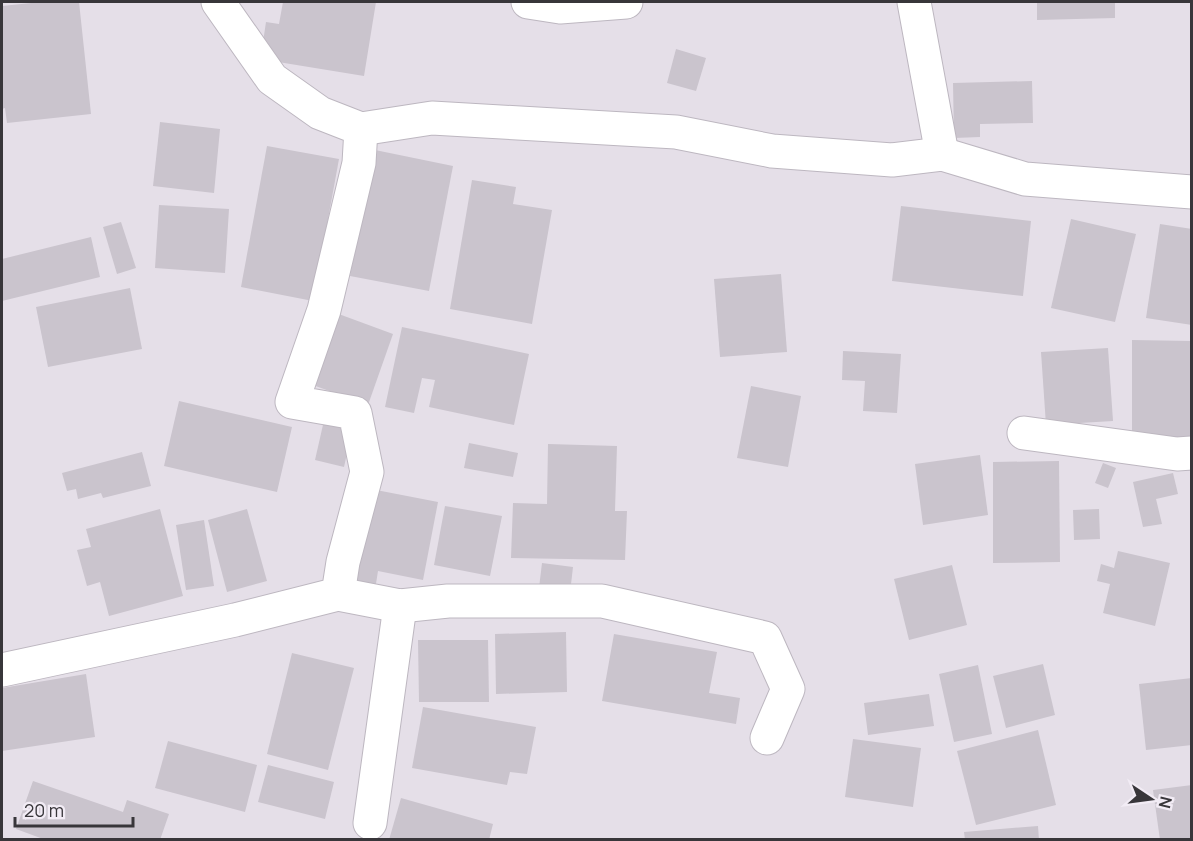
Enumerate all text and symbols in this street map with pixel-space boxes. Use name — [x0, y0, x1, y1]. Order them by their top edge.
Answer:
north arrow — [1121, 769, 1181, 829]
scale bar — [15, 790, 134, 828]
text: N — [1154, 794, 1178, 810]
text: 20 m — [24, 798, 64, 822]

